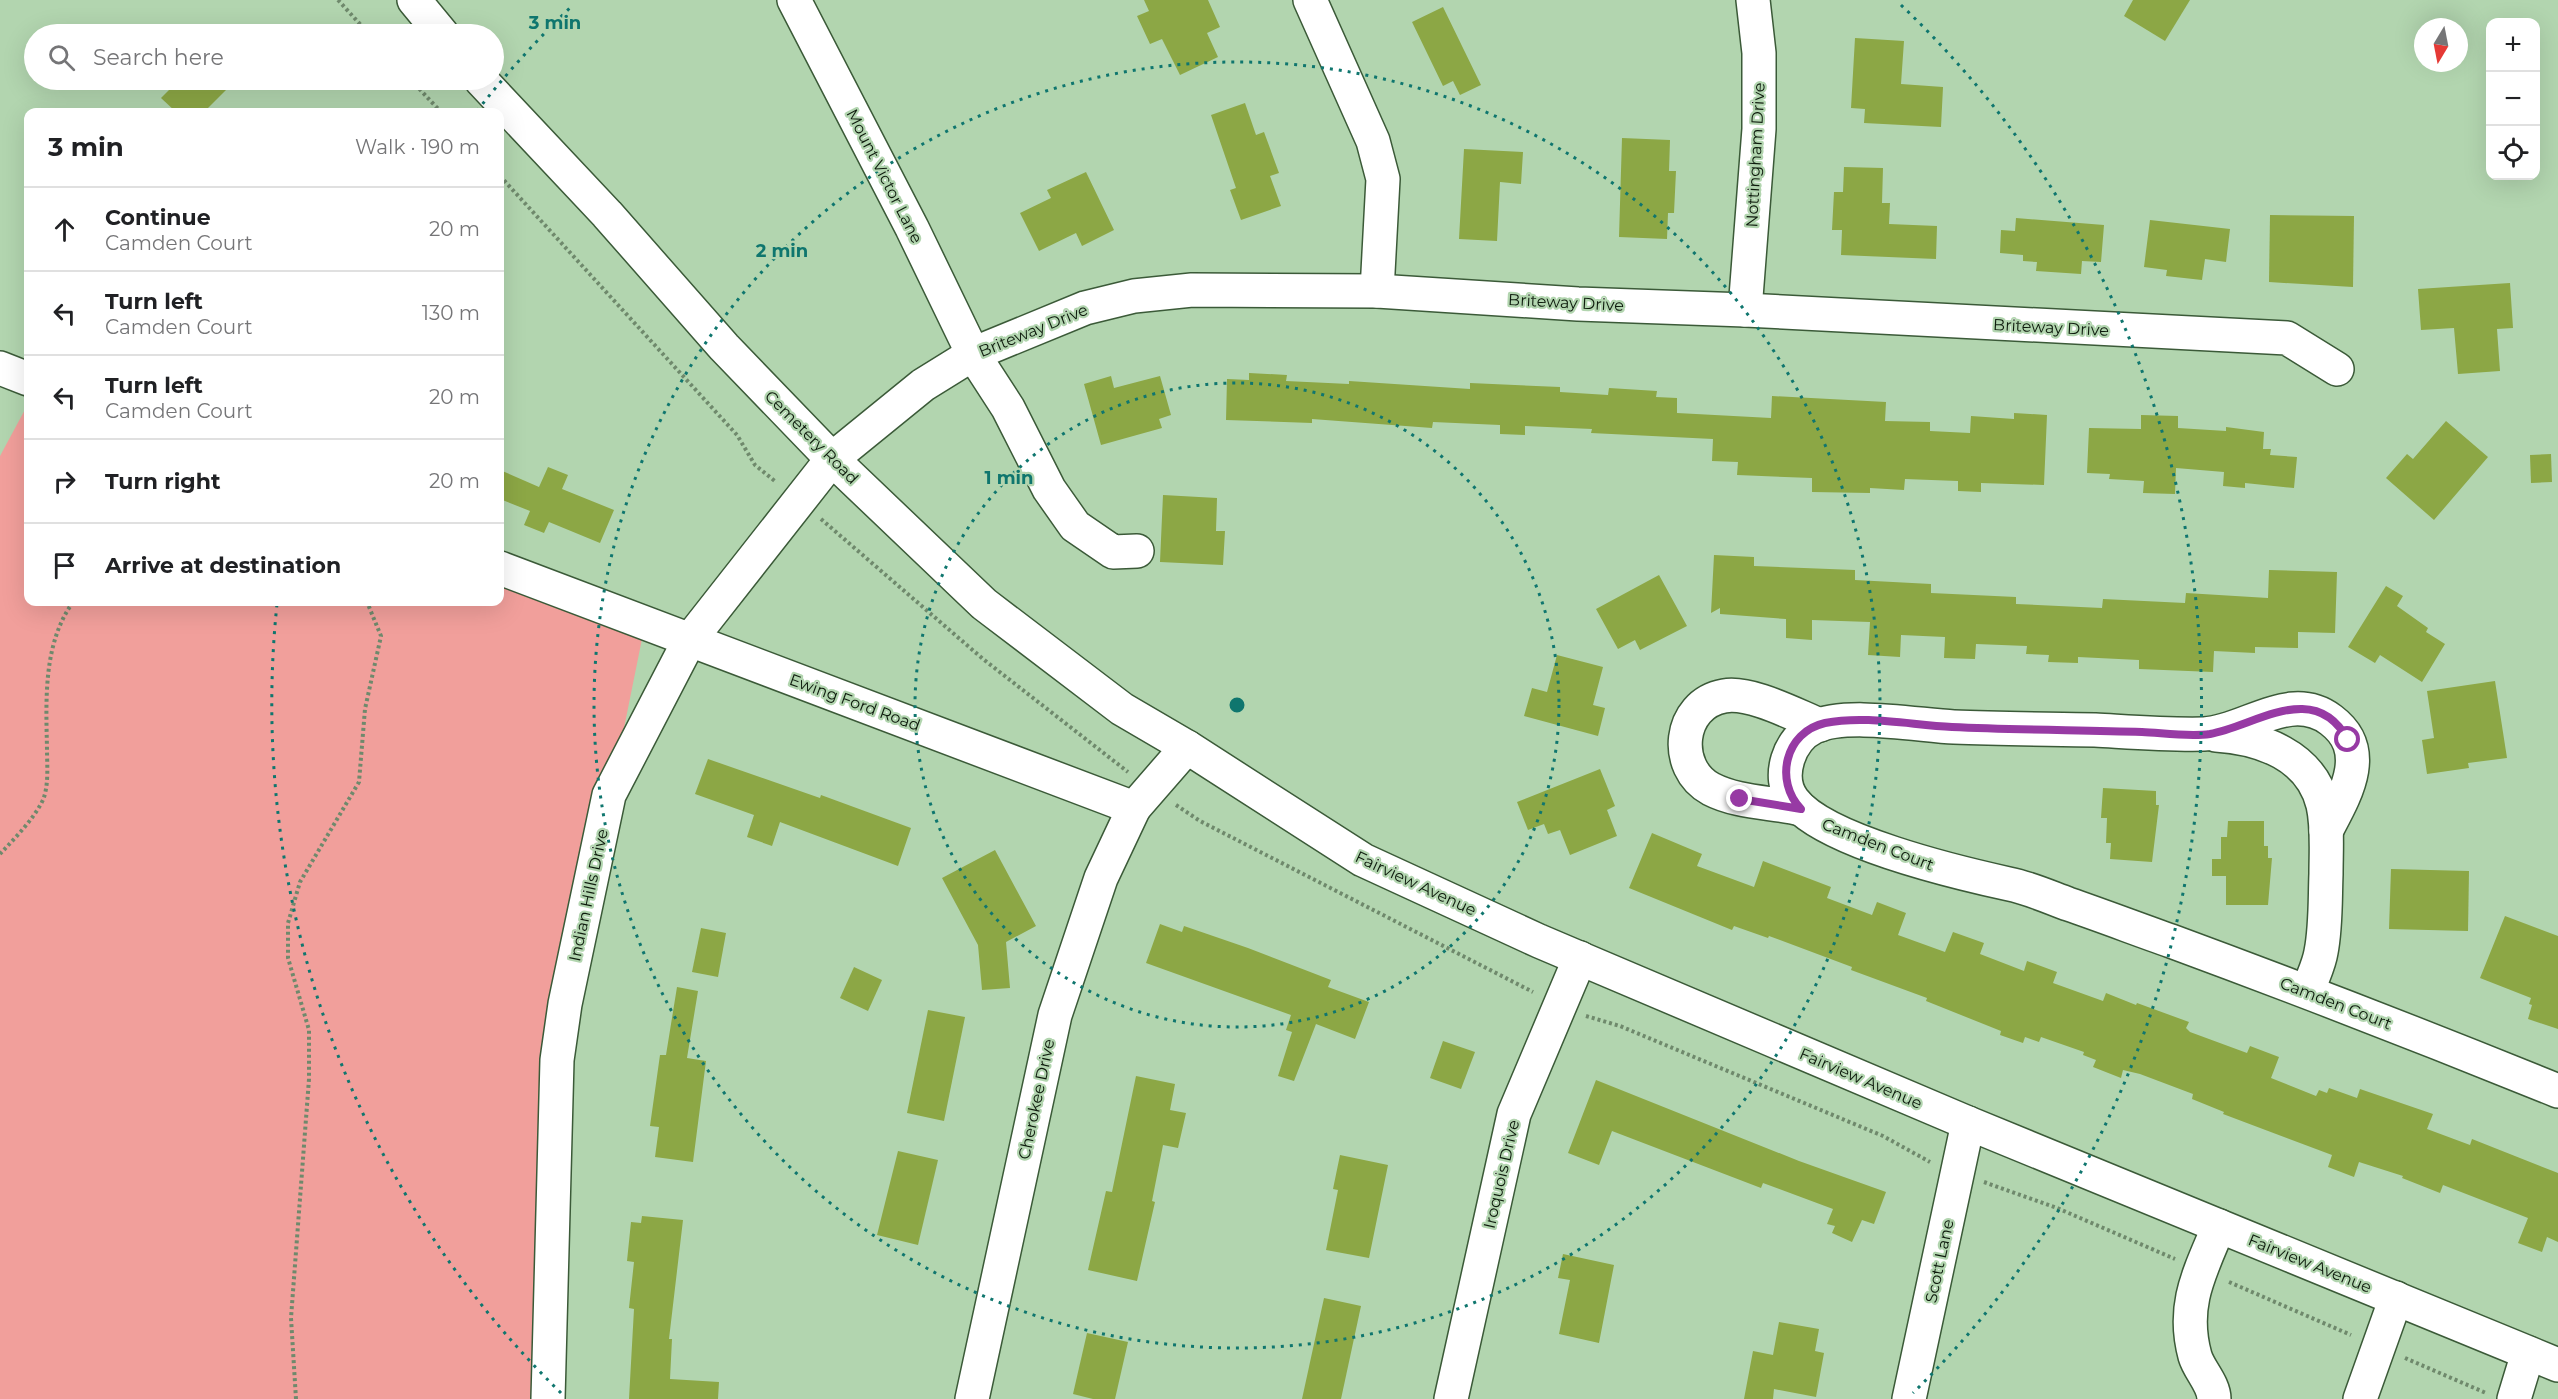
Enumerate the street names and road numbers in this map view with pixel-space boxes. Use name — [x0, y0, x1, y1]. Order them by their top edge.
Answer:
street label: Nottingham Drive — [1742, 82, 1769, 228]
street label: Mount Victor Lane — [842, 106, 927, 246]
street label: Briteway Drive — [1508, 290, 1624, 315]
street label: Briteway Drive — [976, 300, 1090, 361]
street label: Briteway Drive — [1993, 315, 2109, 340]
street label: Cemetery Road — [761, 387, 862, 488]
street label: Ewing Ford Road — [787, 670, 923, 735]
street label: Camden Court — [1819, 814, 1937, 875]
street label: Indian Hills Drive — [565, 827, 612, 963]
street label: Fairview Avenue — [1352, 847, 1479, 920]
street label: Camden Court — [2277, 973, 2395, 1034]
street label: Cherokee Drive — [1014, 1037, 1059, 1161]
street label: Fairview Avenue — [1797, 1044, 1925, 1113]
street label: Iroquois Drive — [1480, 1118, 1523, 1230]
street label: Scott Lane — [1921, 1218, 1958, 1305]
street label: Fairview Avenue — [2245, 1230, 2374, 1297]

